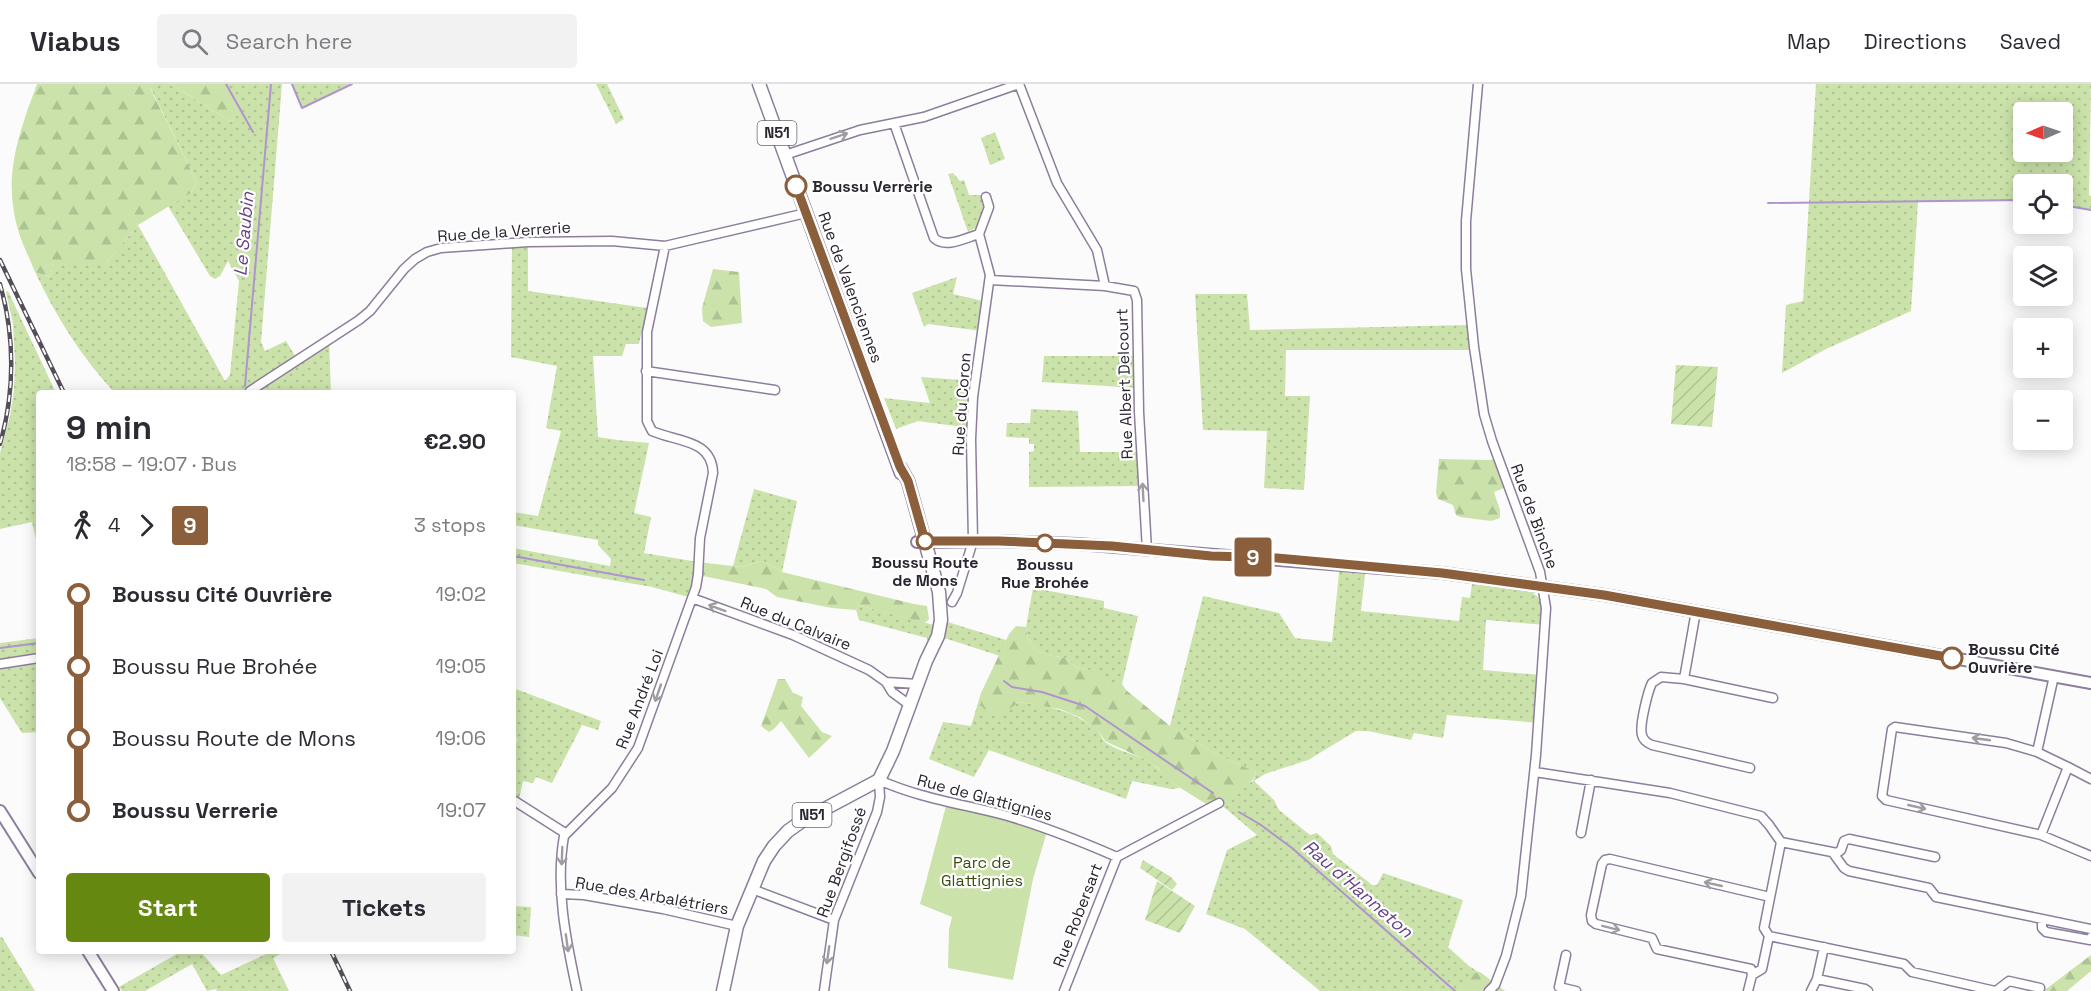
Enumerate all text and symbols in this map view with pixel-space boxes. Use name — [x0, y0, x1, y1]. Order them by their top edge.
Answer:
search box — [157, 14, 577, 68]
text: Viabus — [30, 23, 121, 59]
icon: search — [178, 25, 211, 58]
text: Search here — [226, 27, 353, 55]
text: Map — [1787, 28, 1831, 55]
text: Directions — [1864, 28, 1967, 55]
text: Saved — [2000, 28, 2061, 55]
north arrow — [2013, 102, 2073, 162]
map controls — [2013, 102, 2073, 450]
road number: N51 — [758, 121, 796, 145]
one-way arrow — [829, 130, 848, 141]
button: locate — [2013, 174, 2073, 234]
marker: Boussu Verrerie — [785, 175, 807, 197]
place label: Boussu Verrerie — [812, 176, 933, 197]
water label: Le Saubin — [228, 190, 259, 277]
street label: Rue de Valenciennes — [813, 209, 888, 366]
street label: Rue de la Verrerie — [437, 216, 572, 247]
button: layers — [2013, 246, 2073, 306]
street label: Rue Albert Delcourt — [1111, 308, 1138, 460]
button: + — [2013, 318, 2073, 378]
street label: Rue du Coron — [947, 352, 976, 456]
button: − — [2013, 390, 2073, 450]
text: 9 min — [66, 407, 152, 449]
text: €2.90 — [424, 427, 486, 455]
text: 18:58 – 19:07 · Bus — [66, 451, 237, 477]
street label: Rue de Binche — [1506, 461, 1563, 572]
one-way arrow — [1137, 482, 1148, 502]
icon: walk — [66, 509, 99, 542]
icon: forward — [130, 509, 163, 542]
text: 4 — [108, 512, 121, 538]
text: 9 — [184, 512, 196, 539]
text: 3 stops — [414, 512, 486, 538]
marker: Boussu Route de Mons — [916, 532, 934, 550]
marker: Boussu Rue Brohée — [1036, 534, 1054, 552]
line badge: 9 — [1234, 538, 1272, 576]
text: 9 — [1247, 544, 1259, 571]
place label: Boussu Route de Mons — [872, 552, 978, 591]
place label: Boussu Rue Brohée — [1001, 554, 1089, 593]
text: Boussu Cité Ouvrière — [112, 580, 333, 608]
text: 19:02 — [435, 581, 486, 607]
street label: Rue du Calvaire — [737, 592, 854, 655]
one-way arrow — [709, 601, 727, 612]
place label: Boussu Cité Ouvrière — [1968, 639, 2060, 678]
street label: Rue André Loi — [611, 646, 668, 752]
marker: Boussu Cité Ouvrière — [1941, 647, 1963, 669]
text: Boussu Rue Brohée — [112, 652, 318, 680]
text: 19:05 — [436, 653, 486, 679]
one-way arrow — [652, 683, 663, 702]
text: Boussu Route de Mons — [112, 724, 356, 752]
text: 19:06 — [435, 725, 486, 751]
one-way arrow — [1971, 733, 1991, 744]
street label: Rue de Glattignies — [915, 769, 1055, 826]
text: Boussu Verrerie — [112, 796, 278, 824]
text: 19:07 — [437, 797, 486, 823]
one-way arrow — [1907, 802, 1926, 814]
road number: N51 — [792, 803, 832, 827]
street label: Rue Bergifossé — [812, 804, 871, 920]
water label: Rau d'Hanneton — [1299, 835, 1419, 943]
one-way arrow — [557, 845, 568, 865]
park label: Parc de Glattignies — [941, 852, 1023, 891]
street label: Rue Robersart — [1048, 860, 1107, 970]
street label: Rue des Arbalétriers — [574, 872, 730, 919]
button: Start — [66, 873, 270, 942]
button: Tickets — [282, 873, 486, 942]
one-way arrow — [1704, 877, 1723, 889]
one-way arrow — [1601, 922, 1620, 934]
one-way arrow — [562, 933, 573, 952]
one-way arrow — [823, 945, 834, 965]

